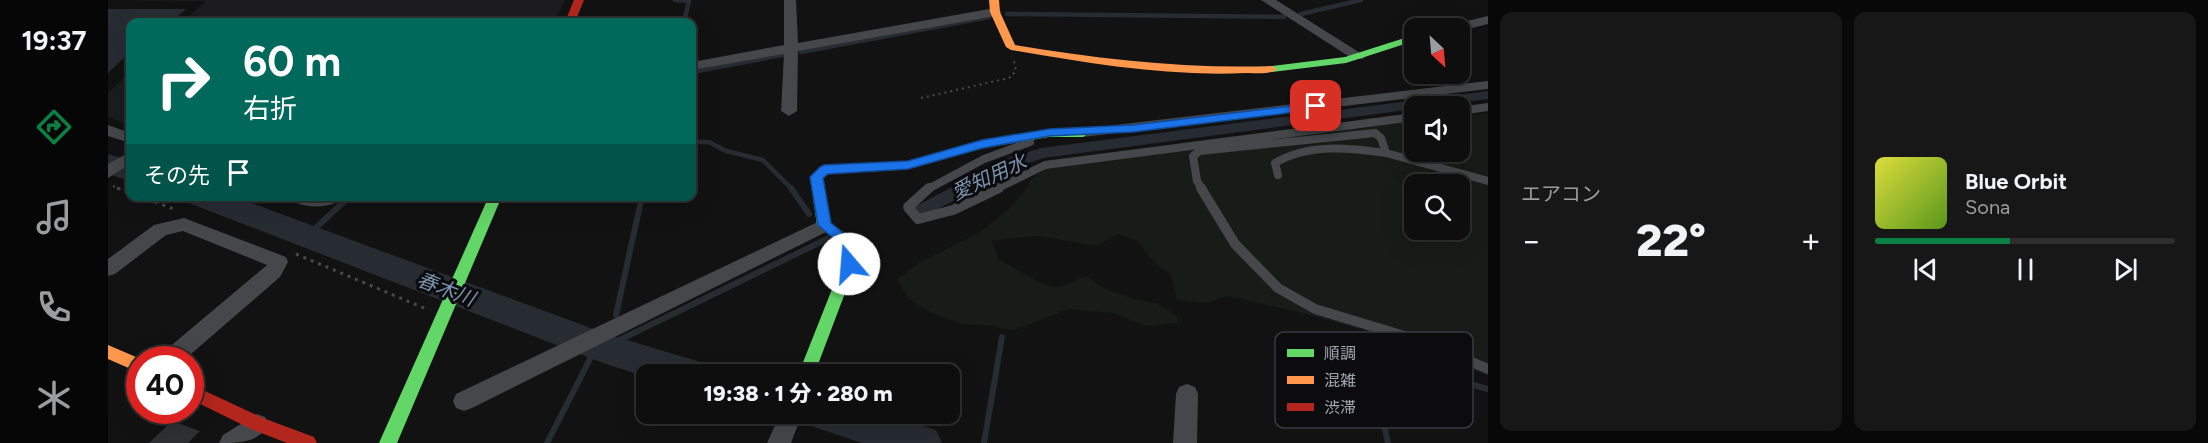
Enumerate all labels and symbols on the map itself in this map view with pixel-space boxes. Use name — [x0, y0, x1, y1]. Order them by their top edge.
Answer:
north arrow — [1404, 18, 1470, 84]
pin — [1290, 80, 1341, 131]
water label: 愛知用水 — [948, 148, 1032, 205]
position arrow — [817, 232, 881, 296]
water label: 春木川 — [414, 267, 480, 312]
legend — [1275, 332, 1473, 428]
text: 順調 — [1324, 344, 1356, 363]
speed limit sign: 40 — [126, 346, 204, 424]
text: 混雑 — [1324, 371, 1356, 390]
text: 渋滞 — [1324, 398, 1356, 417]

